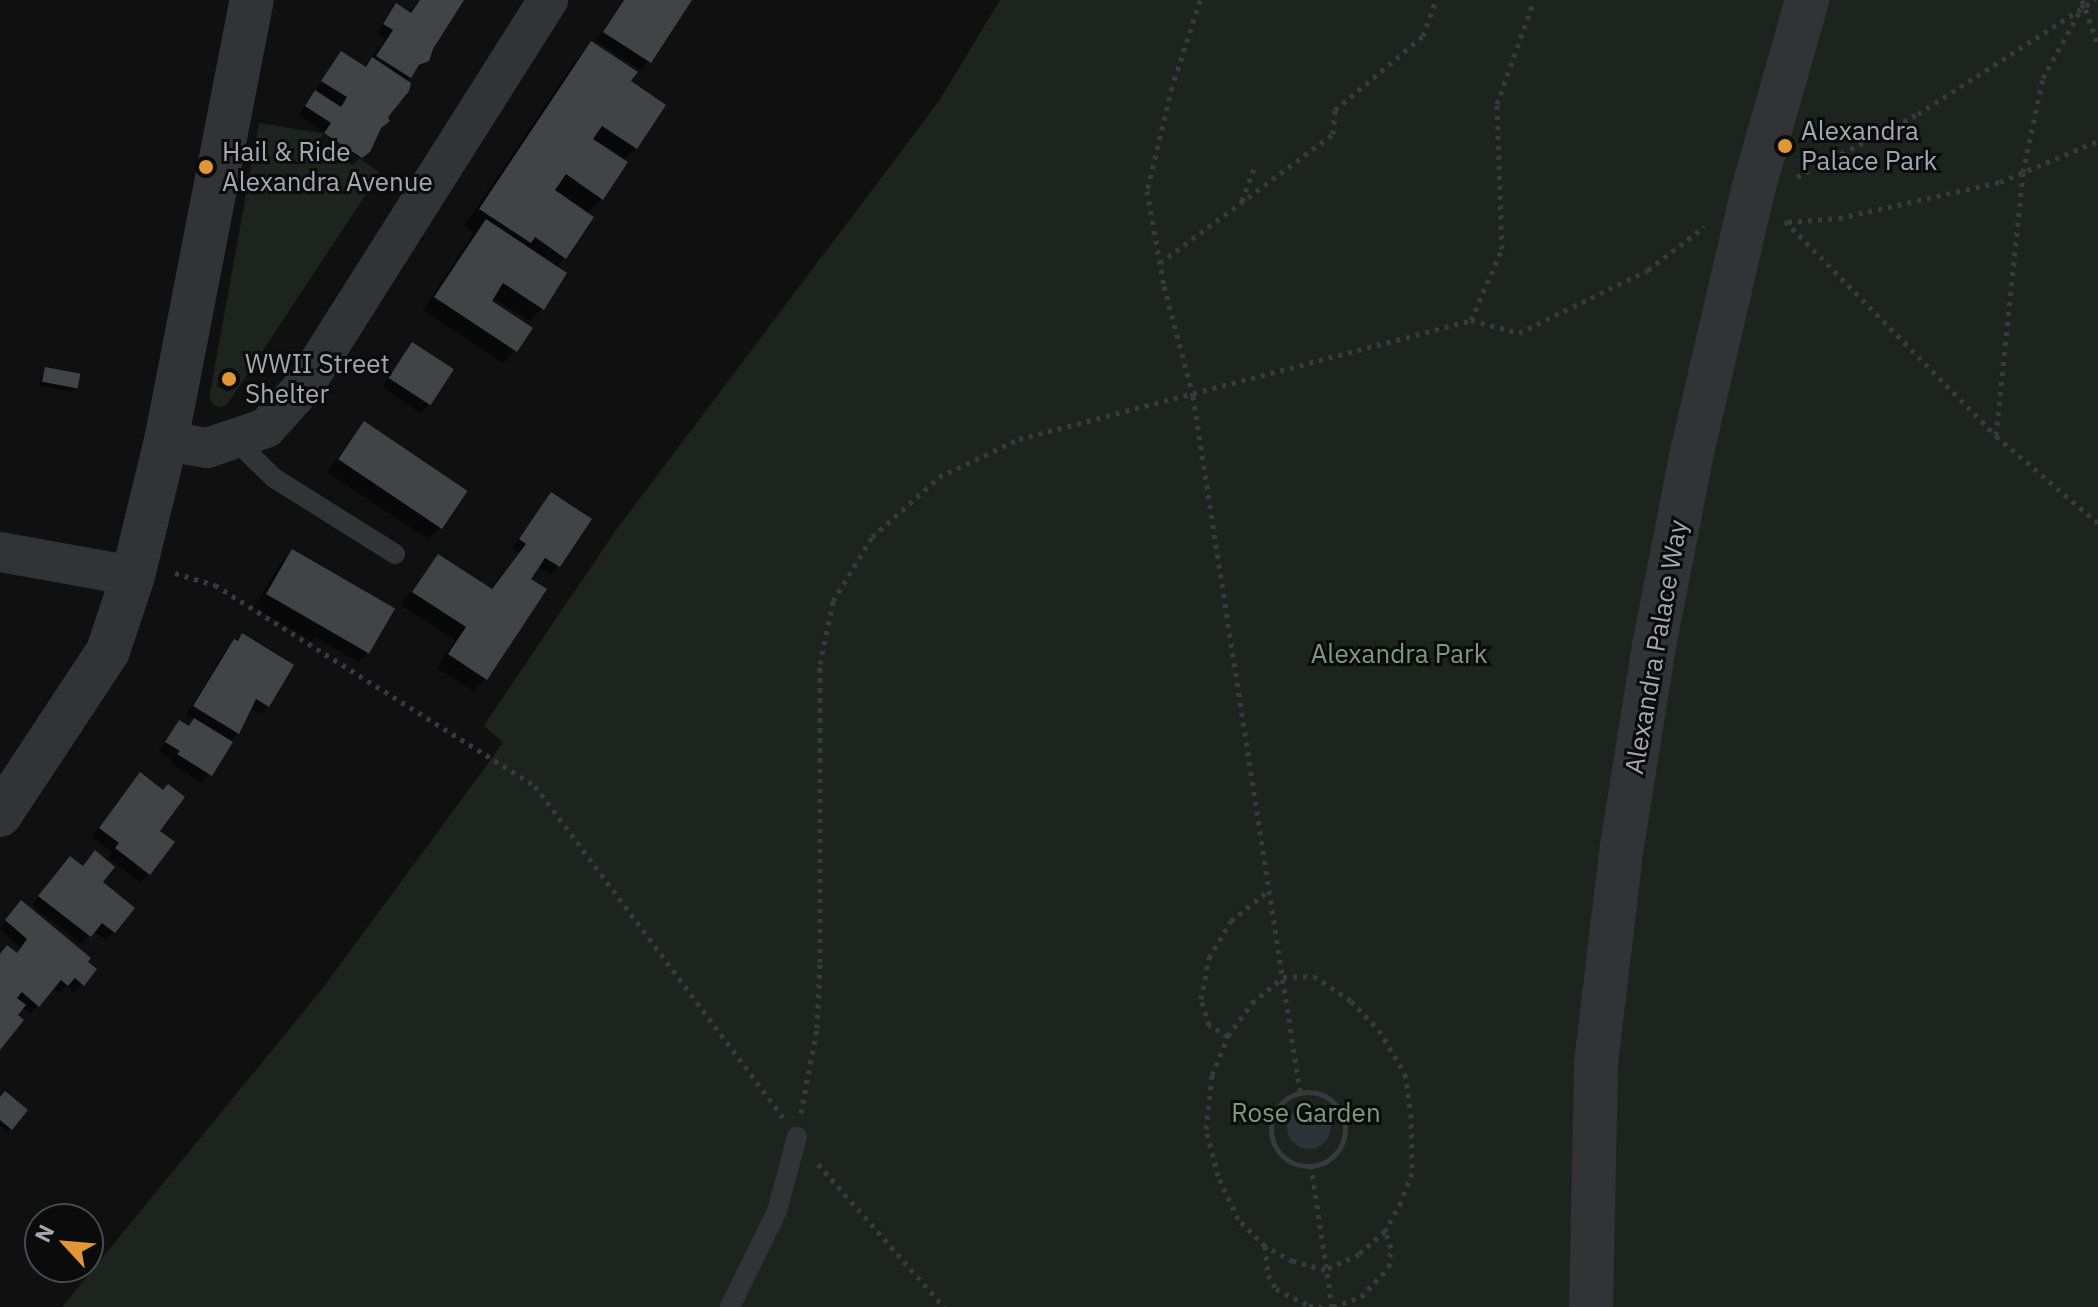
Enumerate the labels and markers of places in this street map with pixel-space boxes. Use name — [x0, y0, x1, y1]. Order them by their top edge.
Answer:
place label: Alexandra Palace Park — [1801, 115, 1937, 176]
place label: Hail & Ride Alexandra Avenue — [222, 136, 433, 198]
marker: Alexandra Palace Park — [1776, 137, 1794, 155]
marker: Hail & Ride Alexandra Avenue — [197, 158, 215, 176]
place label: WWII Street Shelter — [245, 348, 390, 410]
marker: WWII Street Shelter — [220, 370, 238, 388]

